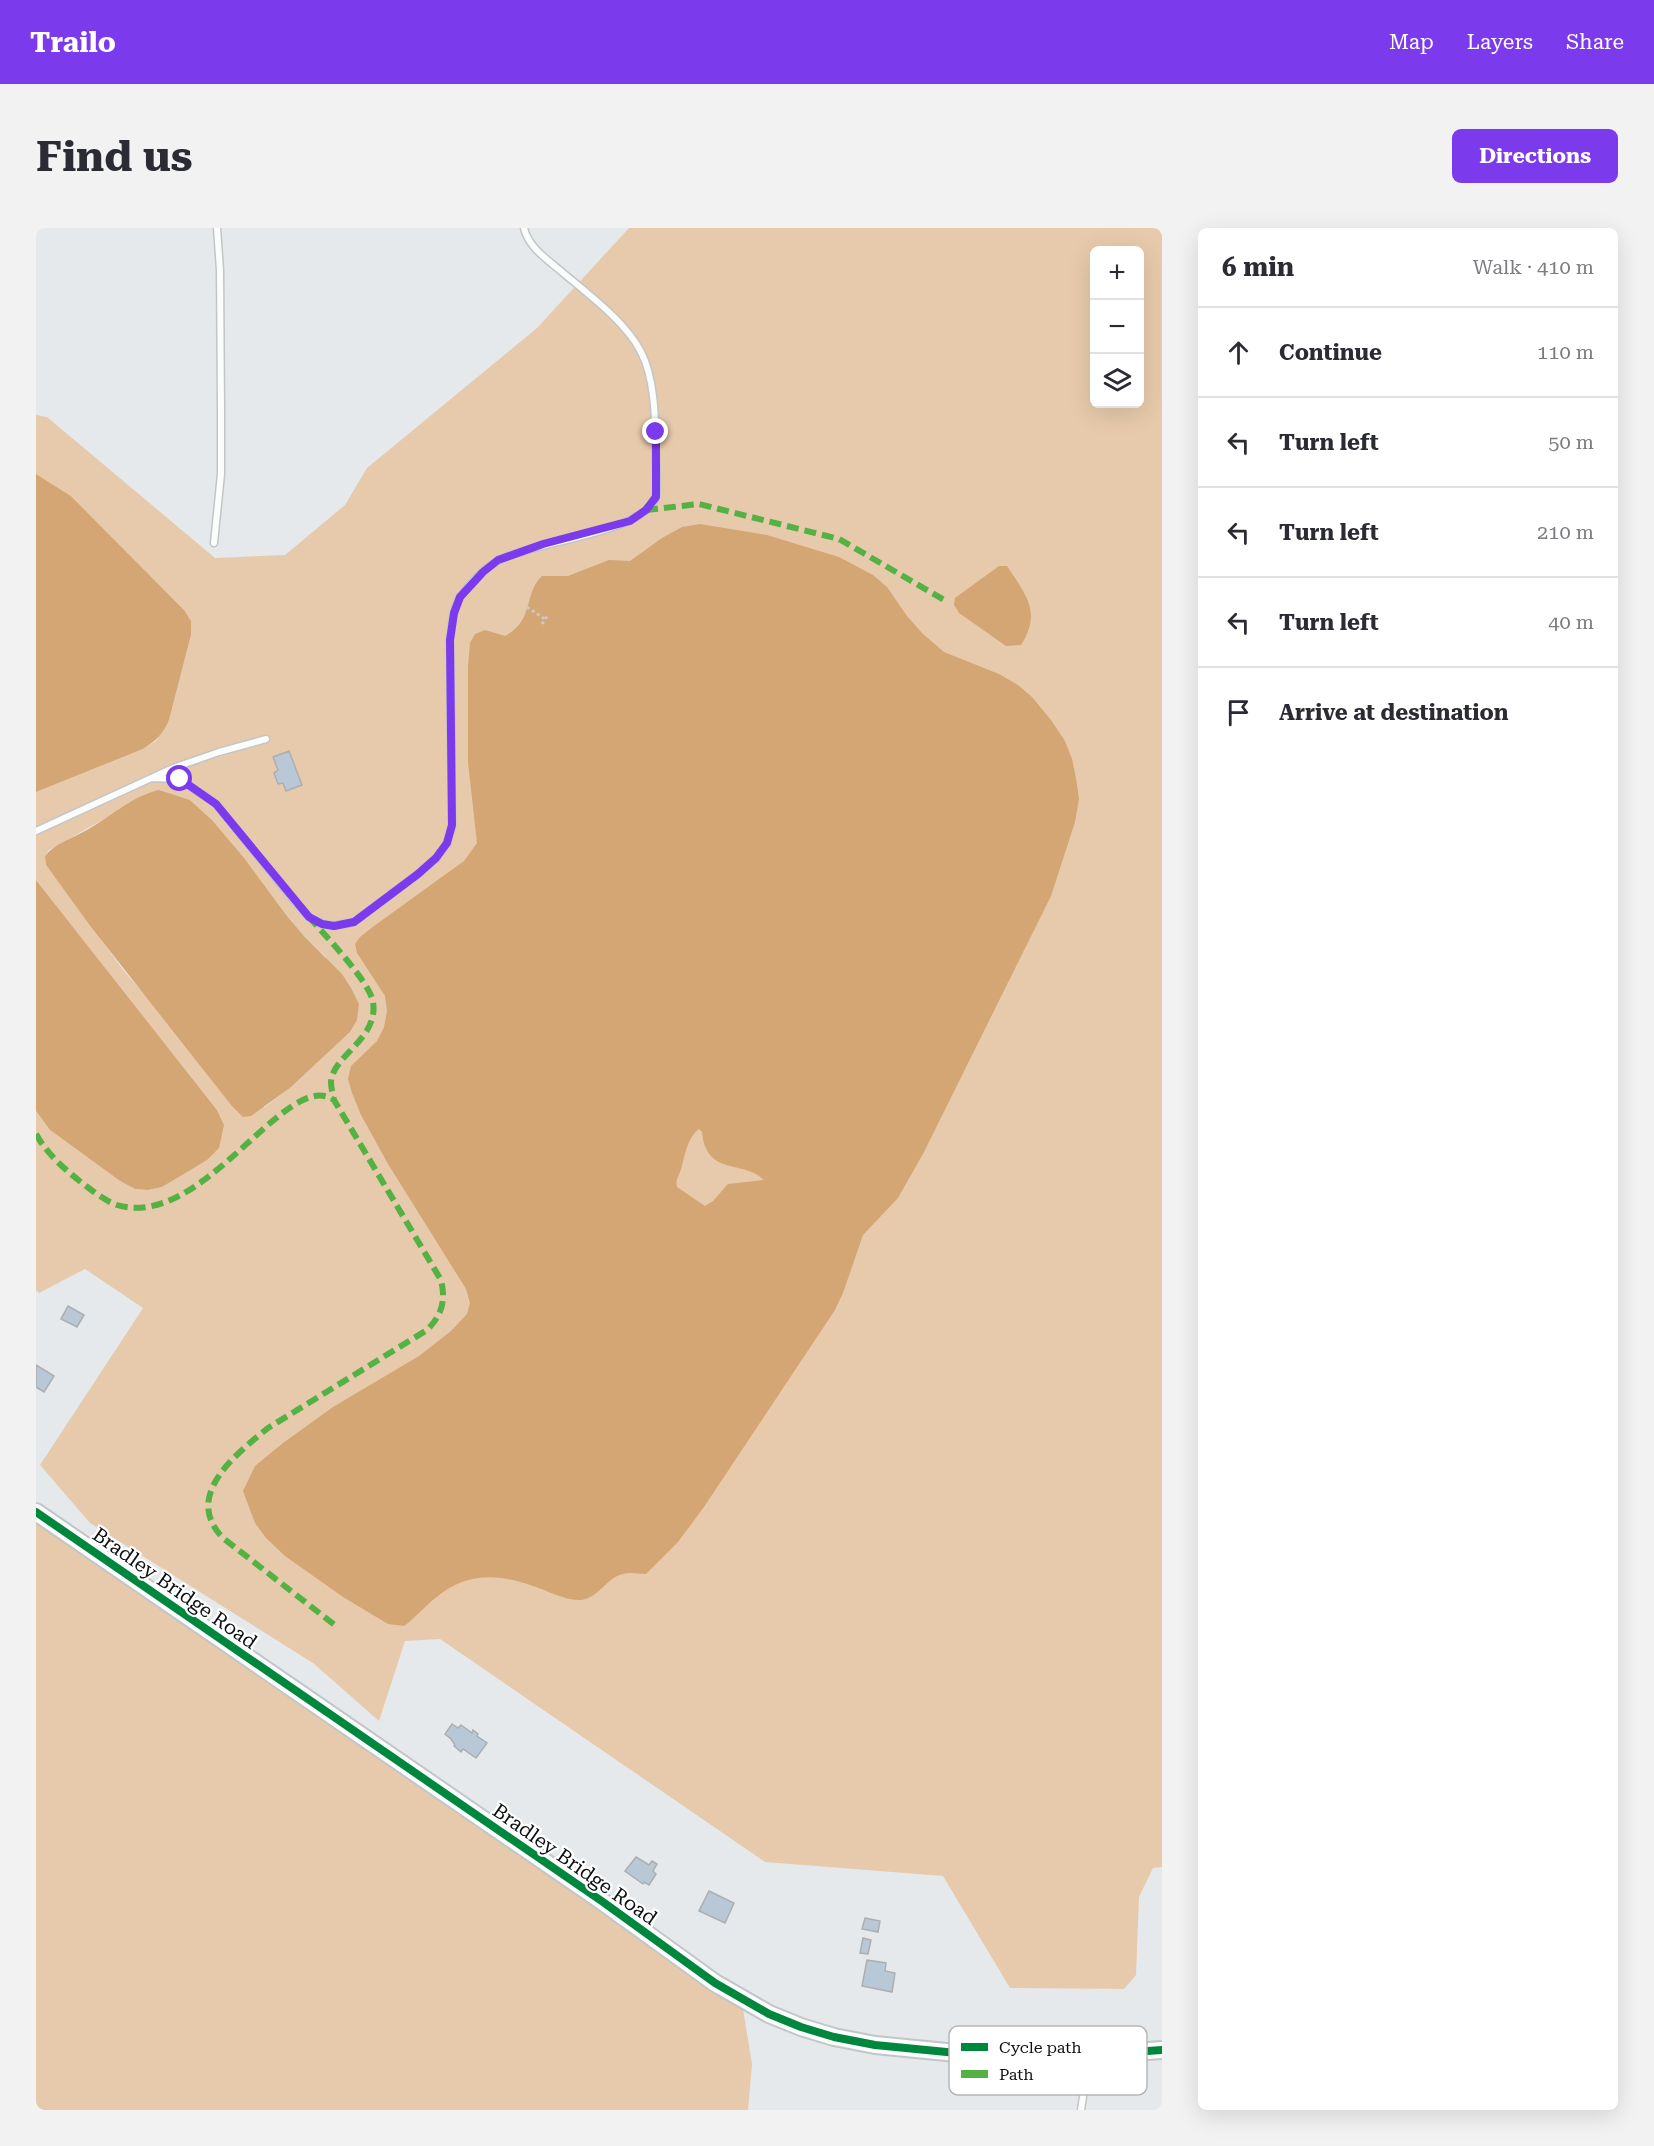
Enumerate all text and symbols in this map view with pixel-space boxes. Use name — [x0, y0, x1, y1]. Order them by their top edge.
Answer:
text: Trailo — [30, 26, 116, 59]
text: Map — [1389, 30, 1434, 54]
text: Layers — [1467, 30, 1533, 54]
text: Share — [1566, 30, 1624, 54]
button: Directions — [1452, 129, 1618, 183]
text: Find us — [36, 132, 193, 181]
map controls — [1090, 246, 1144, 408]
button: + — [1090, 246, 1144, 300]
text: 6 min — [1222, 252, 1294, 282]
text: Walk · 410 m — [1473, 255, 1594, 279]
button: − — [1090, 300, 1144, 354]
icon: ahead — [1222, 336, 1255, 369]
text: Continue — [1279, 340, 1382, 365]
text: 110 m — [1537, 340, 1594, 364]
button: layers — [1090, 354, 1144, 408]
route end — [642, 418, 668, 444]
icon: left — [1222, 426, 1255, 459]
text: Turn left — [1279, 430, 1379, 455]
text: 50 m — [1548, 430, 1594, 454]
icon: left — [1222, 516, 1255, 549]
text: Turn left — [1279, 520, 1379, 545]
text: 210 m — [1537, 520, 1594, 544]
icon: left — [1222, 606, 1255, 639]
text: Turn left — [1279, 610, 1379, 635]
text: 40 m — [1548, 610, 1594, 634]
icon: arrive — [1222, 696, 1255, 729]
text: Arrive at destination — [1279, 700, 1508, 725]
route start — [166, 765, 192, 791]
street label: Bradley Bridge Road — [88, 1522, 262, 1654]
street label: Bradley Bridge Road — [488, 1798, 662, 1930]
legend — [949, 2026, 1147, 2095]
text: Cycle path — [999, 2038, 1082, 2057]
text: Path — [999, 2065, 1034, 2084]

